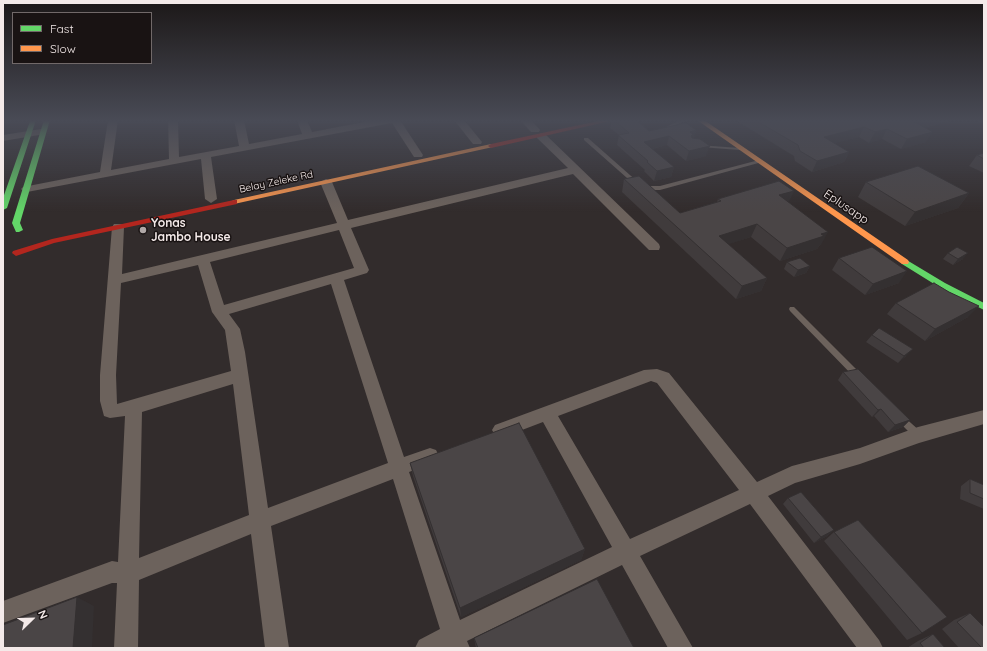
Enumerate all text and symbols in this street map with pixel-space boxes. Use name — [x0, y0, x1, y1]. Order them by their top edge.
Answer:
legend — [12, 12, 152, 64]
text: Fast — [50, 21, 74, 36]
text: Slow — [50, 41, 76, 56]
street label: Belay Zeleke Rd — [238, 168, 314, 196]
street label: Eplusapp — [821, 187, 871, 227]
place label: Yonas Jambo House — [151, 216, 231, 244]
marker: Yonas Jambo House — [138, 225, 148, 235]
north arrow — [12, 599, 52, 639]
text: N — [35, 608, 51, 621]

